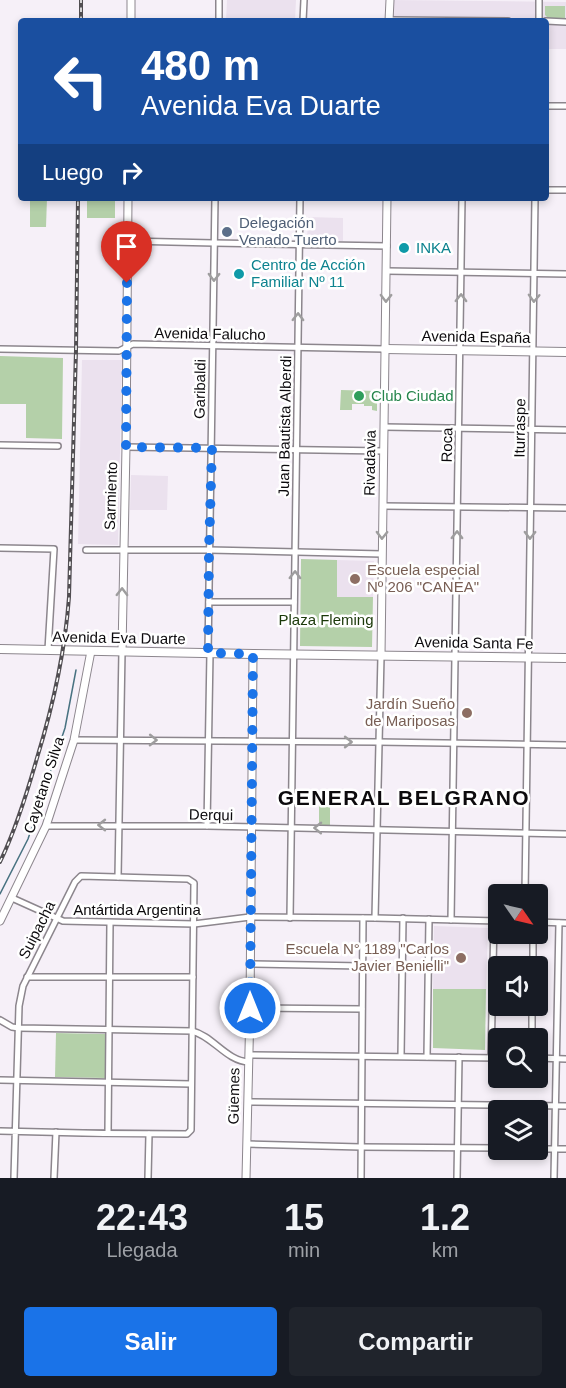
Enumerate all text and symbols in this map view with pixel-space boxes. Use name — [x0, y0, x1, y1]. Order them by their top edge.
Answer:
icon: left — [42, 42, 120, 120]
text: 480 m — [141, 42, 260, 89]
text: Avenida Eva Duarte — [141, 91, 381, 121]
icon: right — [115, 156, 148, 189]
text: Luego — [42, 160, 103, 185]
place label: Delegación Venado Tuerto — [239, 214, 337, 248]
pin — [101, 221, 152, 283]
marker: Delegación Venado Tuerto — [220, 225, 234, 239]
icon: arrive — [110, 230, 143, 263]
place label: INKA — [416, 239, 451, 256]
marker: INKA — [397, 241, 411, 255]
place label: Centro de Acción Familiar Nº 11 — [251, 256, 365, 290]
marker: Centro de Acción Familiar Nº 11 — [232, 267, 246, 281]
one-way arrow — [208, 273, 220, 282]
one-way arrow — [380, 294, 392, 303]
one-way arrow — [455, 294, 468, 303]
one-way arrow — [528, 294, 540, 303]
one-way arrow — [292, 313, 304, 322]
street label: Avenida Falucho — [154, 324, 266, 343]
street label: Avenida España — [421, 327, 531, 346]
street label: Juan Bautista Alberdi — [275, 355, 294, 497]
street label: Garibaldi — [190, 359, 209, 419]
place label: Club Ciudad — [371, 387, 454, 404]
marker: Club Ciudad — [352, 389, 366, 403]
street label: Iturraspe — [510, 398, 529, 458]
street label: Roca — [438, 427, 455, 463]
street label: Rivadavia — [360, 429, 379, 496]
street label: Sarmiento — [101, 462, 120, 530]
one-way arrow — [376, 531, 389, 540]
one-way arrow — [451, 531, 463, 540]
one-way arrow — [524, 531, 536, 540]
place label: Escuela especial Nº 206 "CANEA" — [367, 561, 480, 595]
one-way arrow — [289, 571, 301, 580]
marker: Escuela especial Nº 206 "CANEA" — [348, 572, 362, 586]
one-way arrow — [116, 588, 129, 597]
park label: Plaza Fleming — [278, 611, 374, 628]
street label: Avenida Eva Duarte — [52, 628, 186, 647]
street label: Avenida Santa Fe — [414, 633, 534, 652]
place label: Jardín Sueño de Mariposas — [365, 695, 455, 729]
marker: Jardín Sueño de Mariposas — [460, 706, 474, 720]
street label: Cayetano Silva — [20, 734, 67, 835]
one-way arrow — [149, 734, 158, 746]
one-way arrow — [344, 736, 353, 748]
district label: GENERAL BELGRANO — [278, 786, 530, 809]
street label: Derqui — [189, 806, 233, 823]
one-way arrow — [97, 819, 106, 831]
one-way arrow — [313, 822, 322, 835]
north arrow — [488, 884, 548, 944]
map controls — [488, 884, 548, 1160]
street label: Suipacha — [15, 897, 59, 962]
street label: Antártida Argentina — [73, 901, 201, 918]
place label: Escuela N° 1189 "Carlos Javier Benielli" — [285, 940, 449, 974]
marker: Escuela N° 1189 "Carlos Javier Benielli" — [454, 951, 468, 965]
button: sound — [488, 956, 548, 1016]
position arrow — [218, 976, 282, 1040]
button: search — [488, 1028, 548, 1088]
street label: Güemes — [225, 1067, 242, 1124]
button: layers — [488, 1100, 548, 1160]
text: 22:43 — [96, 1197, 188, 1238]
text: 15 — [284, 1197, 324, 1238]
text: 1.2 — [420, 1197, 470, 1238]
text: Llegada — [106, 1239, 178, 1261]
text: min — [288, 1239, 320, 1261]
text: km — [432, 1239, 458, 1261]
button: Salir — [24, 1307, 277, 1376]
button: Compartir — [289, 1307, 542, 1376]

